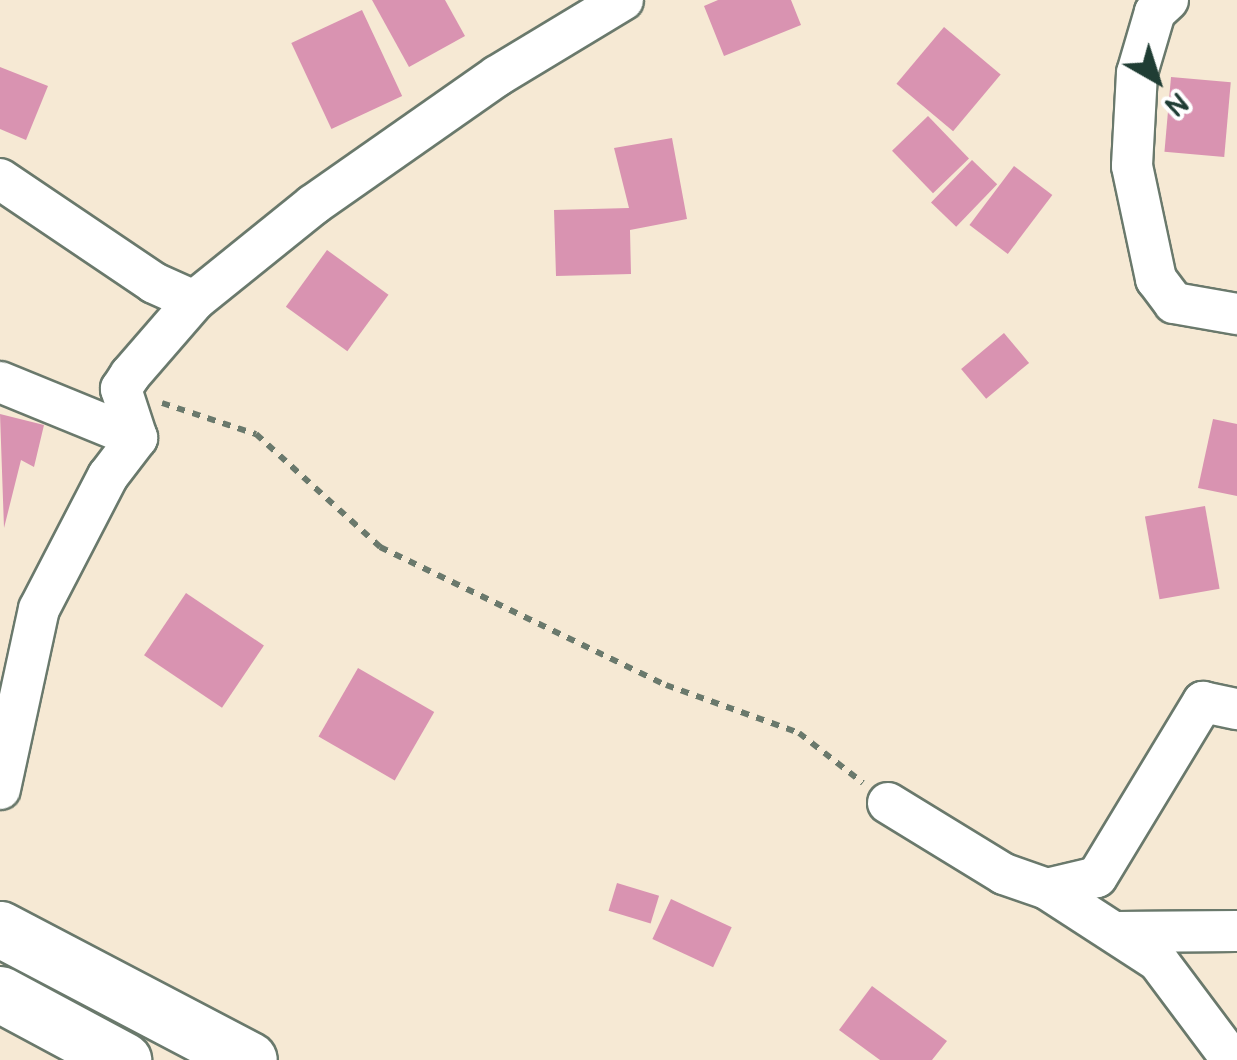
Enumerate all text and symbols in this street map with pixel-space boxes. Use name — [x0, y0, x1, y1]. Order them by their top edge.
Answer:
north arrow — [1107, 30, 1207, 130]
text: N — [1158, 84, 1195, 123]

